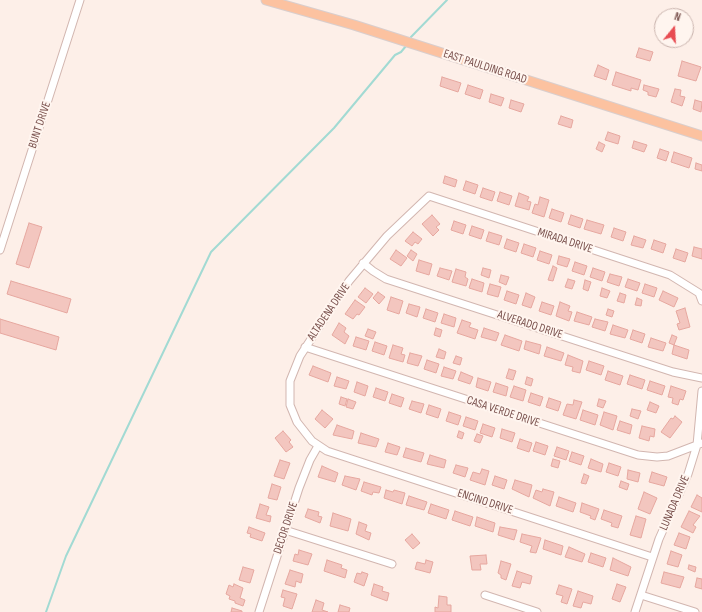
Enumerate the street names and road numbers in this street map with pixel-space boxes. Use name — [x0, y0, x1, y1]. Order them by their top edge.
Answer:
street label: EAST PAULDING ROAD — [442, 47, 528, 87]
street label: BUNT DRIVE — [26, 100, 54, 150]
street label: MIRADA DRIVE — [536, 225, 594, 257]
street label: ALTADENA DRIVE — [304, 280, 354, 344]
street label: ALVERADO DRIVE — [496, 308, 564, 342]
street label: CASA VERDE DRIVE — [465, 393, 541, 431]
street label: LUNADA DRIVE — [657, 473, 693, 533]
street label: ENCINO DRIVE — [455, 486, 515, 518]
street label: DECOR DRIVE — [271, 500, 301, 556]

